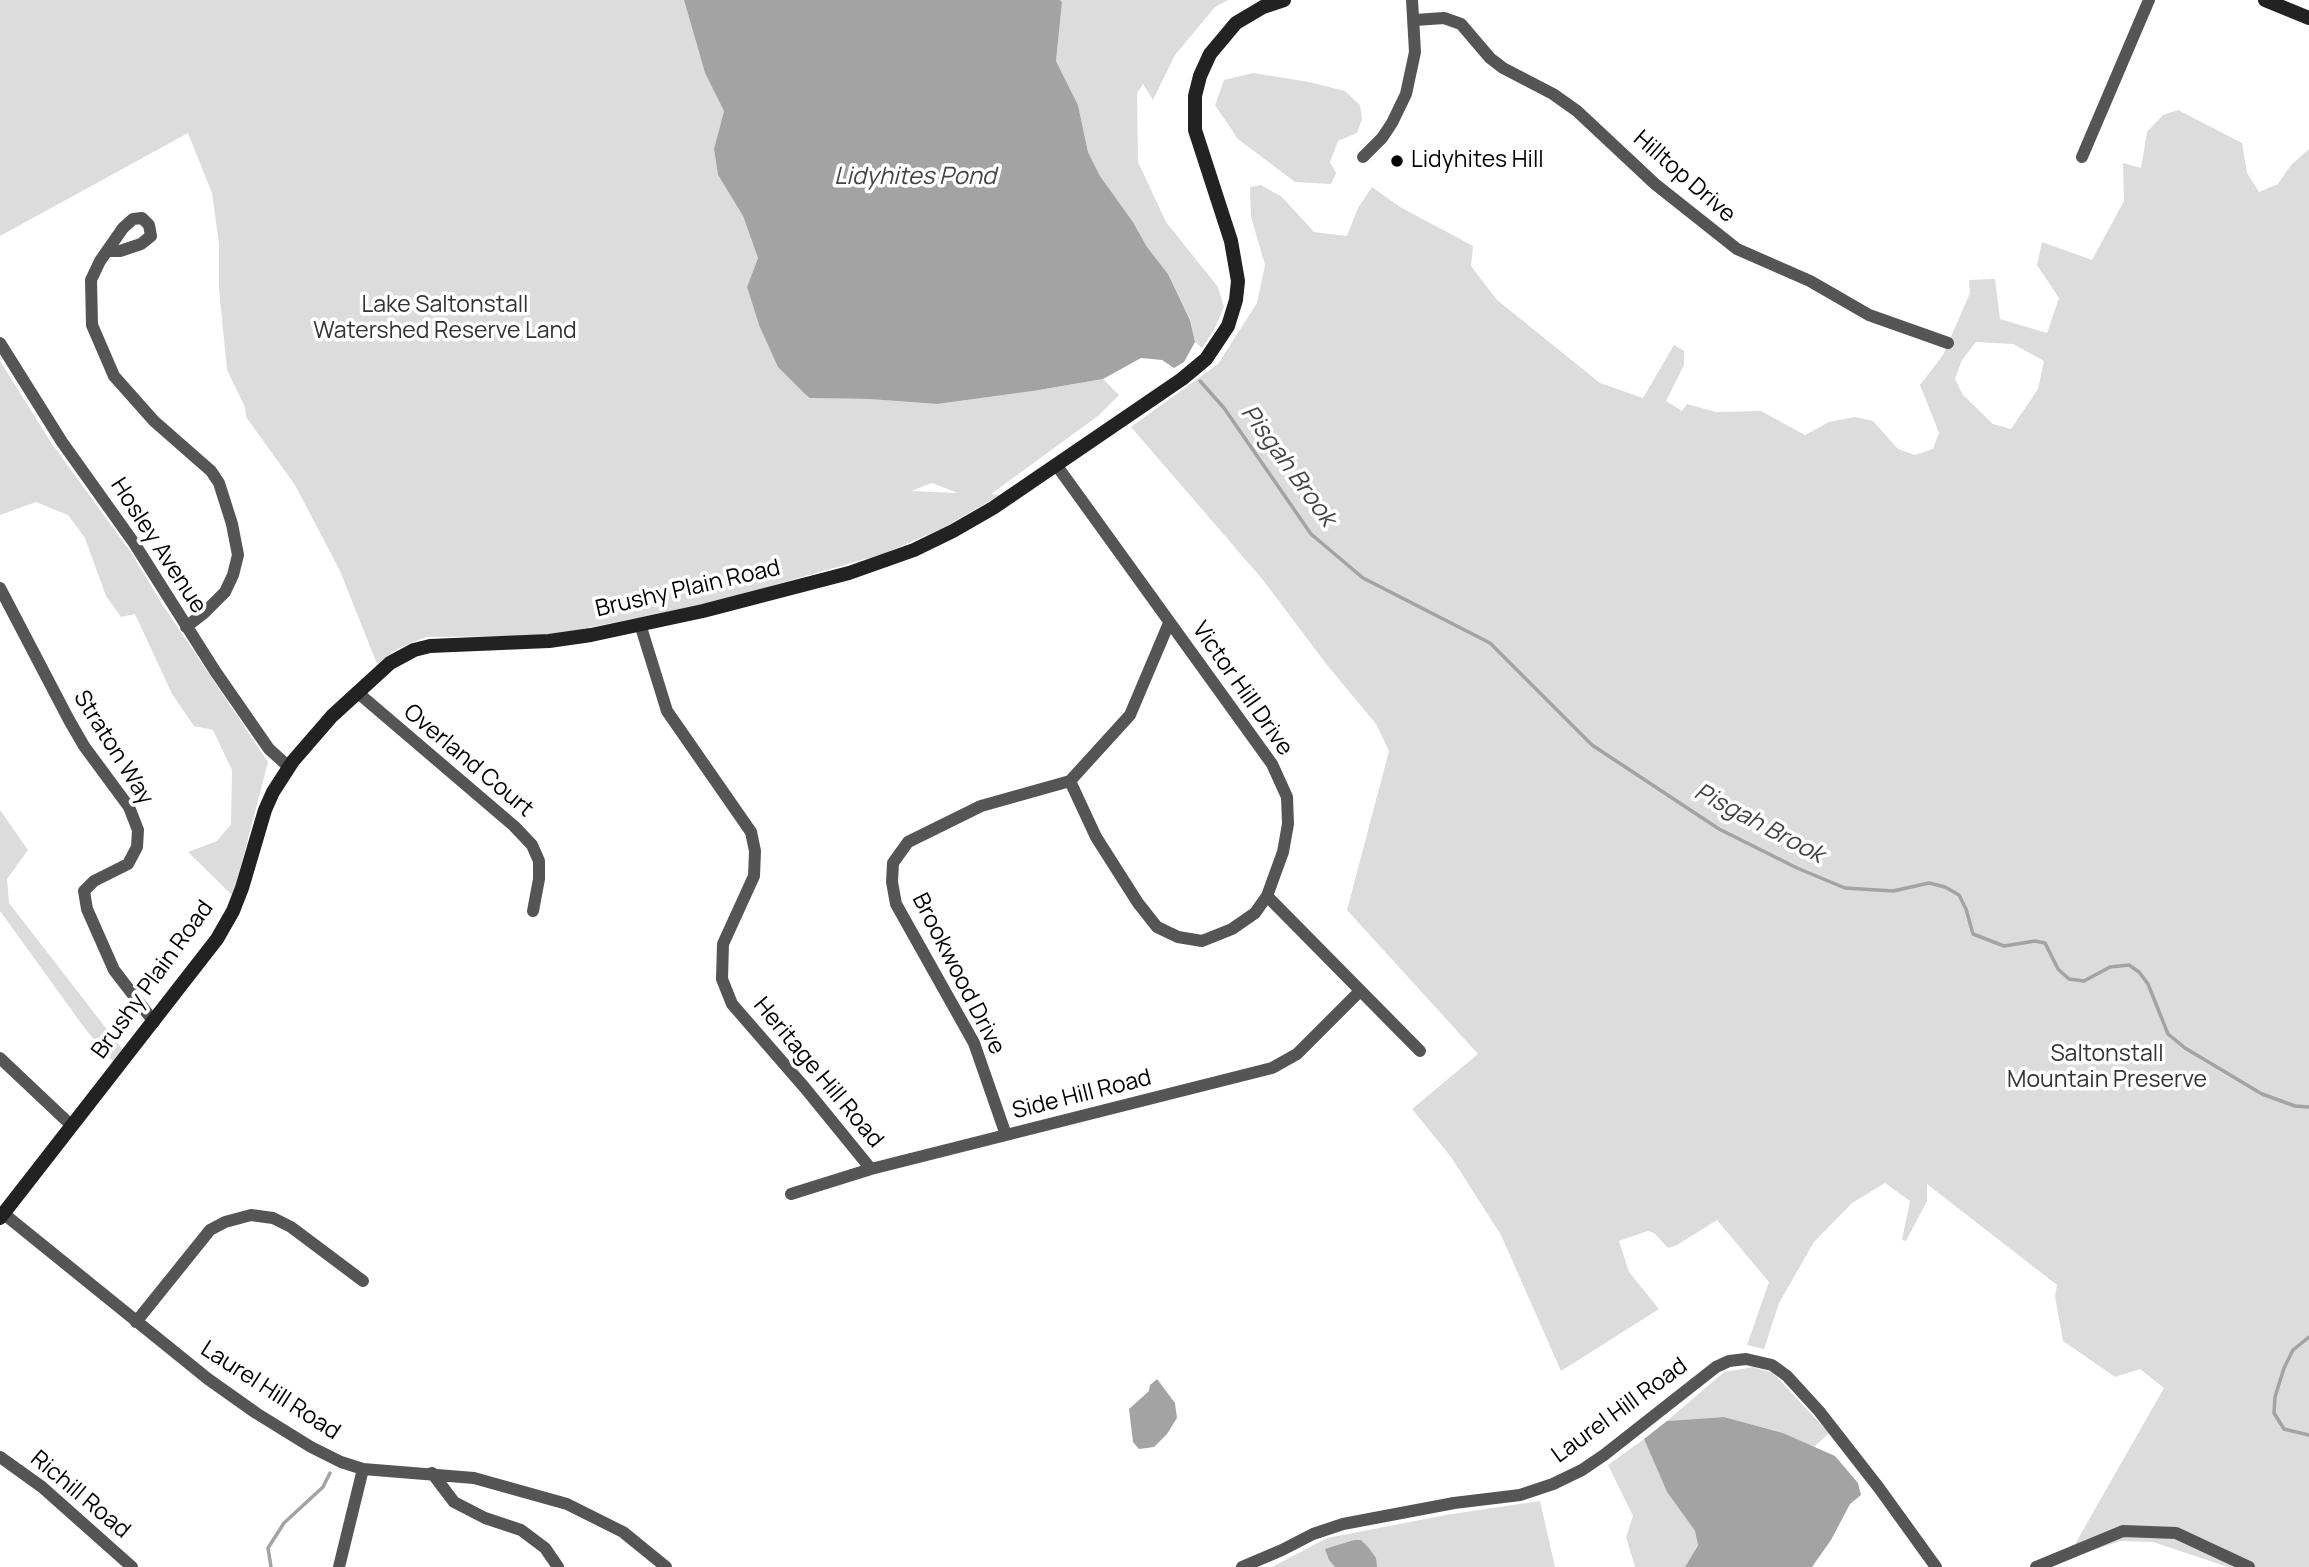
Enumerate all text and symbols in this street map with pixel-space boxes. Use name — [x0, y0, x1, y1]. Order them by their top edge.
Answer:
street label: Hilltop Drive — [1627, 125, 1741, 229]
place label: Lidyhites Hill — [1411, 147, 1544, 175]
marker: Lidyhites Hill — [1389, 153, 1405, 169]
water label: Lidyhites Pond — [834, 163, 996, 191]
park label: Lake Saltonstall Watershed Reserve Land — [313, 292, 577, 346]
water label: Pisgah Brook — [1234, 400, 1342, 532]
street label: Hosley Avenue — [104, 473, 212, 619]
street label: Brushy Plain Road — [593, 554, 783, 624]
street label: Victor Hill Drive — [1186, 617, 1298, 761]
street label: Straton Way — [67, 686, 159, 810]
street label: Overland Court — [398, 699, 538, 823]
water label: Pisgah Brook — [1689, 778, 1829, 870]
street label: Brookwood Drive — [905, 889, 1011, 1059]
street label: Brushy Plain Road — [86, 896, 220, 1064]
street label: Heritage Hill Road — [747, 992, 889, 1154]
park label: Saltonstall Mountain Preserve — [2007, 1041, 2207, 1095]
street label: Side Hill Road — [1010, 1064, 1154, 1126]
street label: Laurel Hill Road — [195, 1336, 345, 1446]
street label: Laurel Hill Road — [1547, 1353, 1693, 1469]
street label: Richill Road — [25, 1445, 135, 1545]

